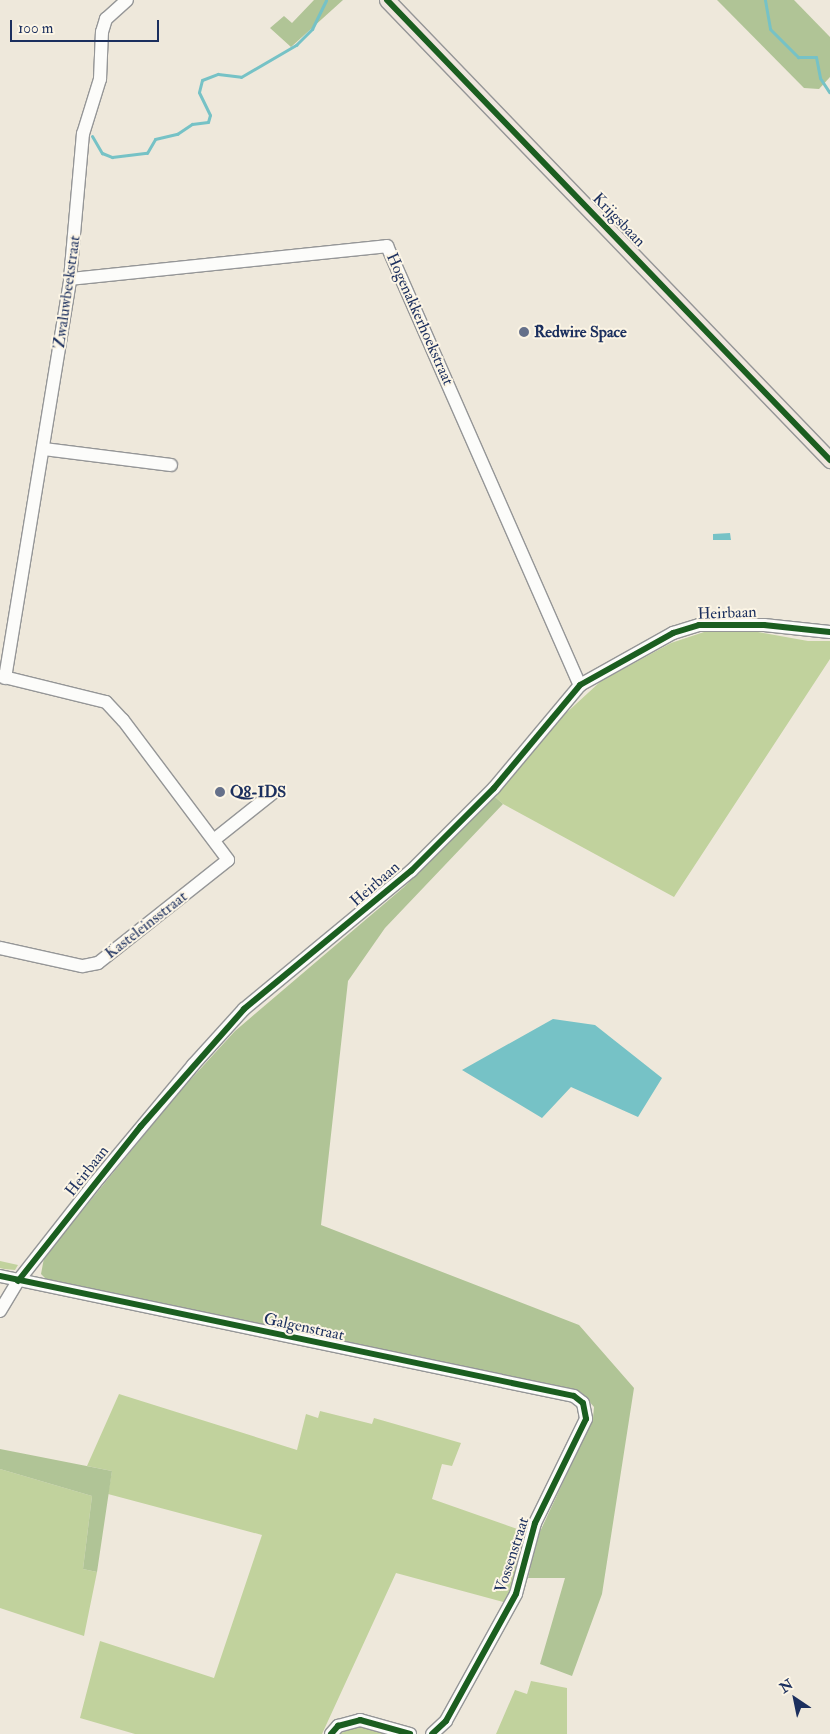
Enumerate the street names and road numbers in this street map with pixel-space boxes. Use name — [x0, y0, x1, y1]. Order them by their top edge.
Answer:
street label: Krijgsbaan — [589, 189, 649, 251]
street label: Zwaluwbeekstraat — [50, 234, 84, 350]
street label: Hogenakkerhoekstraat — [382, 250, 458, 388]
street label: Heirbaan — [697, 602, 757, 624]
street label: Heirbaan — [346, 857, 404, 911]
street label: Kasteleinsstraat — [101, 887, 191, 963]
street label: Heirbaan — [61, 1142, 113, 1200]
street label: Galgenstraat — [262, 1309, 346, 1345]
street label: Vossenstraat — [491, 1515, 533, 1595]

